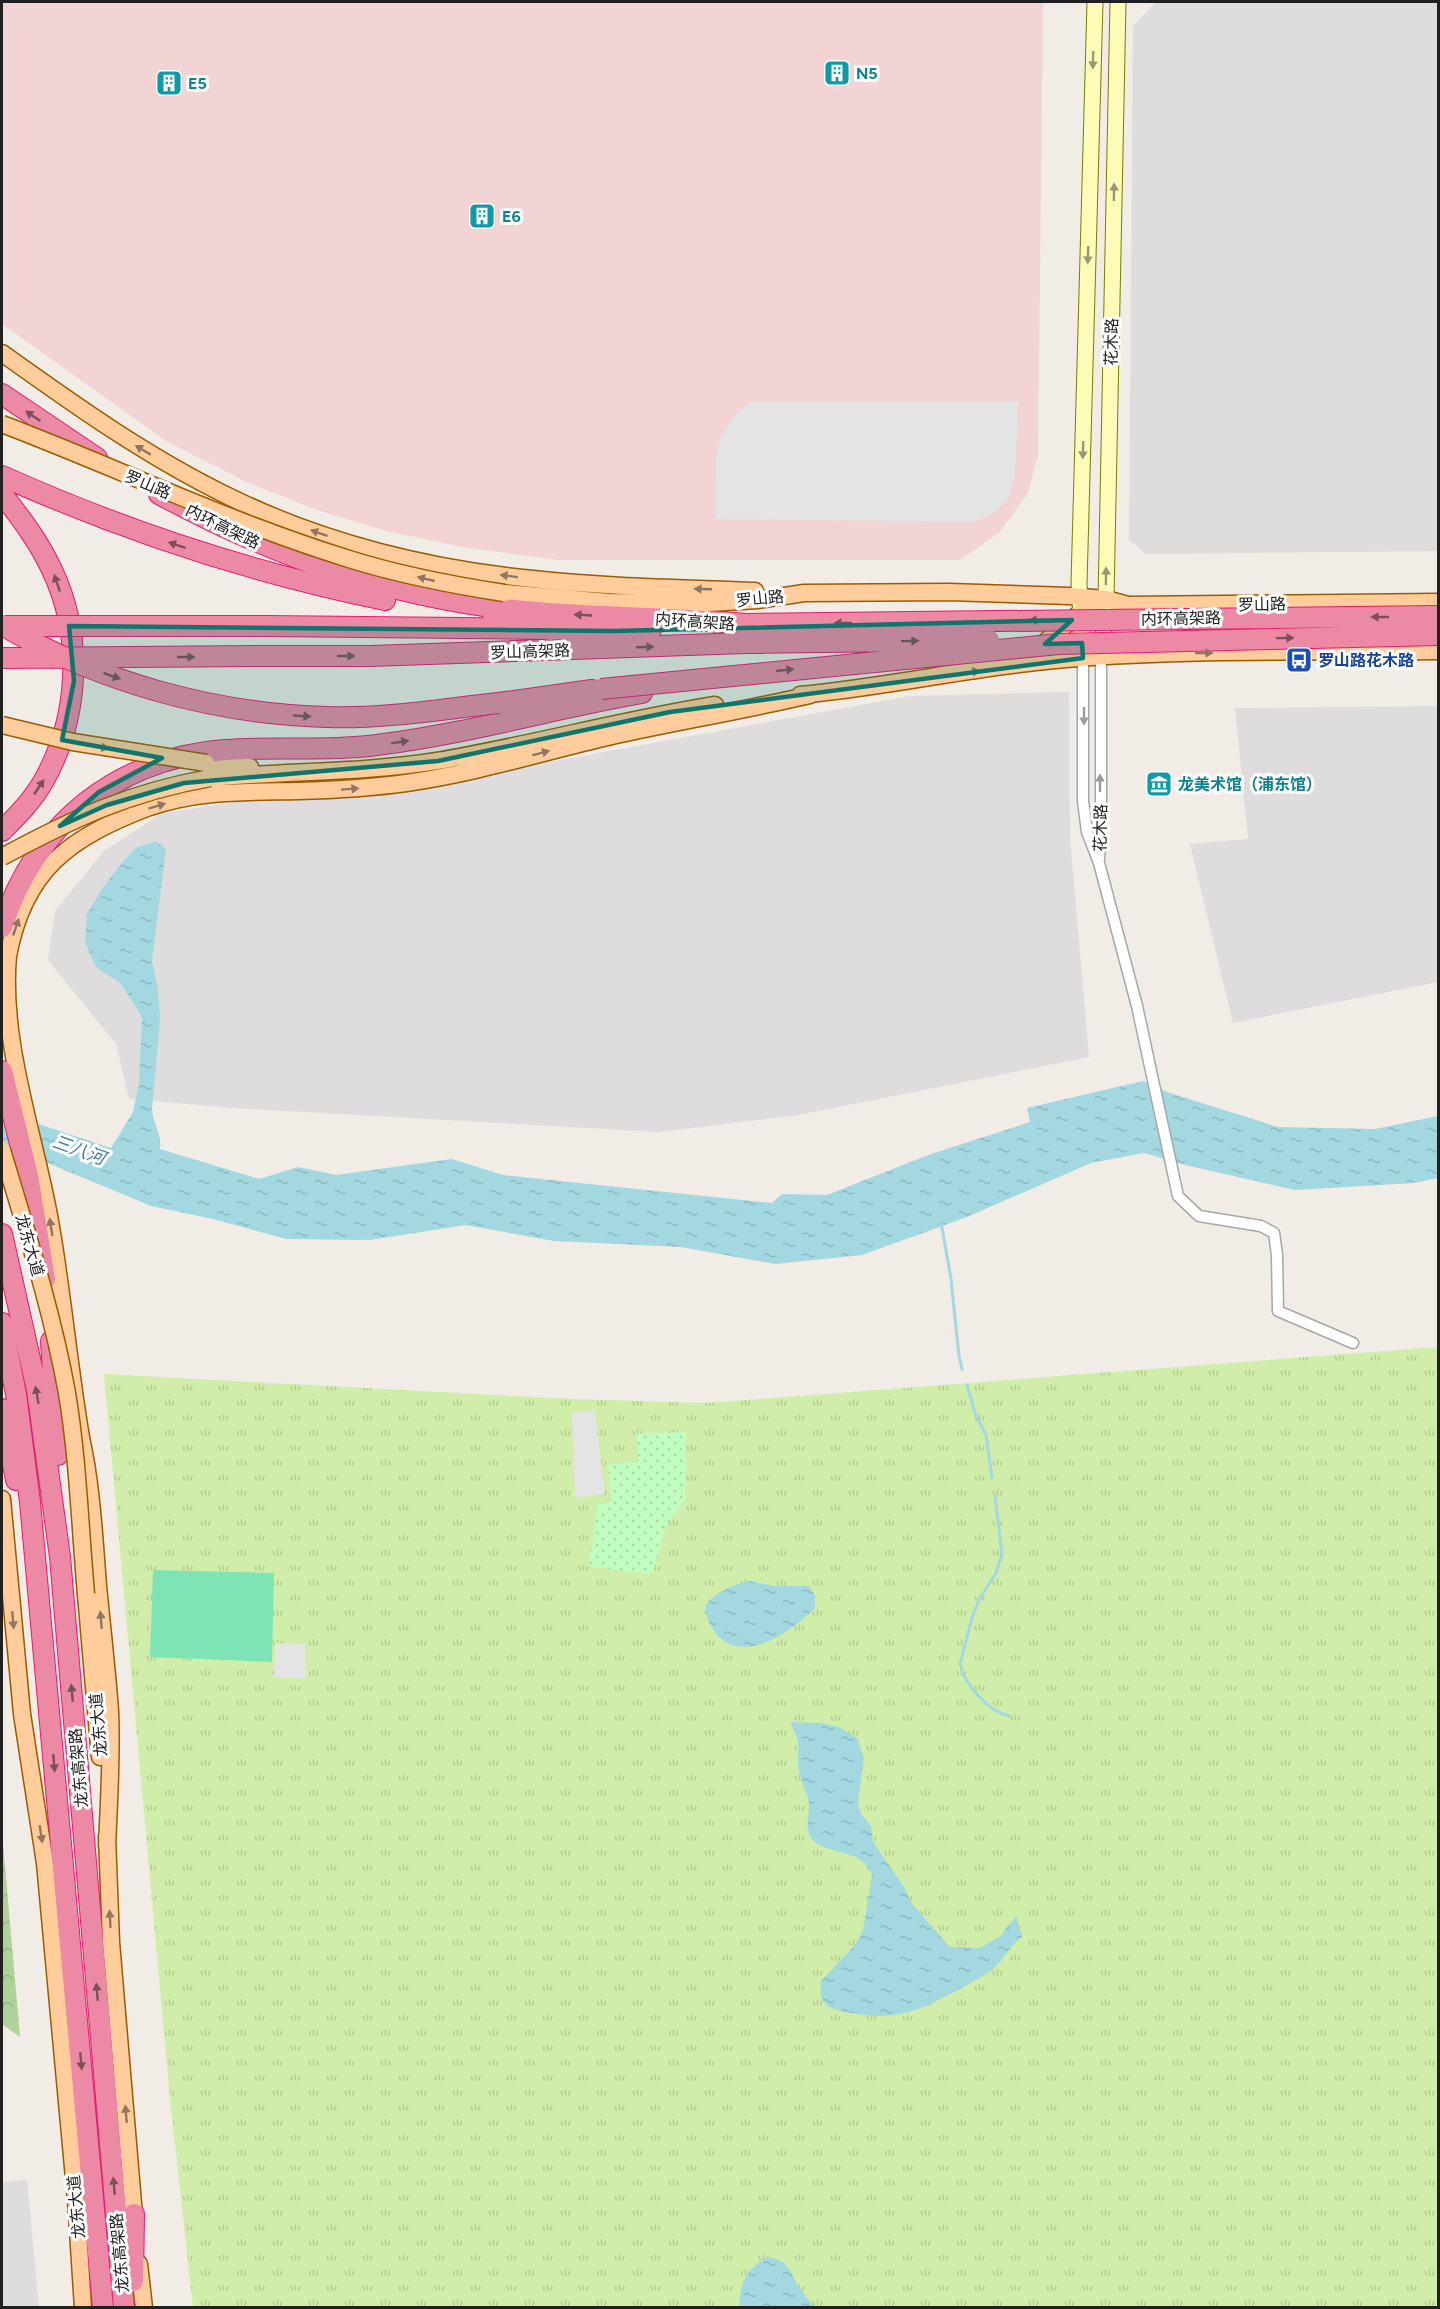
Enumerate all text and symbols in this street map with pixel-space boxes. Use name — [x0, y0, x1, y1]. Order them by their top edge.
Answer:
one-way arrow — [1088, 50, 1098, 69]
building icon: N5 — [822, 58, 852, 88]
place label: N5 — [856, 64, 878, 83]
building icon: E5 — [154, 68, 184, 98]
place label: E5 — [188, 74, 207, 93]
one-way arrow — [1109, 183, 1119, 202]
building icon: E6 — [467, 201, 497, 231]
place label: E6 — [502, 207, 521, 226]
one-way arrow — [1083, 245, 1093, 264]
street label: 花木路 — [1102, 318, 1121, 366]
one-way arrow — [25, 410, 41, 422]
one-way arrow — [1078, 440, 1087, 459]
one-way arrow — [134, 445, 151, 455]
street label: 罗山路 — [122, 466, 174, 503]
street label: 内环高架路 — [183, 500, 263, 553]
one-way arrow — [310, 527, 328, 537]
one-way arrow — [168, 539, 186, 549]
one-way arrow — [1102, 567, 1111, 586]
one-way arrow — [499, 572, 518, 581]
one-way arrow — [52, 574, 61, 592]
one-way arrow — [416, 574, 435, 583]
one-way arrow — [694, 584, 713, 593]
street label: 罗山路 — [735, 587, 785, 610]
street label: 罗山路 — [1238, 595, 1286, 614]
street label: 内环高架路 — [1141, 608, 1221, 629]
street label: 内环高架路 — [654, 609, 736, 634]
one-way arrow — [573, 611, 592, 620]
one-way arrow — [1371, 612, 1390, 622]
one-way arrow — [1029, 615, 1048, 625]
one-way arrow — [834, 618, 853, 628]
one-way arrow — [1276, 633, 1295, 643]
one-way arrow — [900, 637, 919, 646]
street label: 罗山高架路 — [490, 641, 570, 662]
one-way arrow — [636, 642, 655, 651]
bus stop icon: 罗山路花木路 — [1284, 645, 1314, 675]
one-way arrow — [1195, 648, 1214, 658]
one-way arrow — [336, 651, 355, 661]
place label: 罗山路花木路 — [1318, 651, 1414, 670]
one-way arrow — [176, 652, 195, 662]
one-way arrow — [775, 665, 794, 675]
one-way arrow — [962, 667, 981, 676]
one-way arrow — [103, 671, 121, 681]
one-way arrow — [1079, 707, 1088, 726]
one-way arrow — [292, 711, 311, 720]
one-way arrow — [390, 738, 409, 747]
one-way arrow — [90, 743, 109, 752]
one-way arrow — [532, 748, 550, 758]
museum icon: 龙美术馆（浦东馆） — [1144, 769, 1174, 799]
one-way arrow — [1095, 774, 1105, 793]
place label: 龙美术馆（浦东馆） — [1178, 775, 1322, 794]
one-way arrow — [33, 779, 44, 795]
one-way arrow — [340, 784, 359, 793]
one-way arrow — [148, 801, 166, 810]
street label: 花木路 — [1091, 804, 1110, 852]
one-way arrow — [12, 918, 21, 936]
water label: 三八河 — [50, 1130, 111, 1171]
street label: 龙东大道 — [12, 1212, 47, 1279]
one-way arrow — [46, 1217, 55, 1236]
one-way arrow — [33, 1386, 42, 1405]
one-way arrow — [8, 1610, 18, 1629]
one-way arrow — [97, 1610, 106, 1629]
one-way arrow — [67, 1684, 77, 1703]
street label: 龙东大道 — [86, 1692, 111, 1758]
street label: 龙东高架路 — [66, 1727, 91, 1809]
one-way arrow — [49, 1753, 59, 1772]
one-way arrow — [36, 1825, 45, 1844]
one-way arrow — [105, 1910, 114, 1929]
one-way arrow — [92, 1983, 102, 2002]
one-way arrow — [76, 2052, 86, 2071]
one-way arrow — [121, 2104, 131, 2123]
street label: 龙东大道 — [64, 2174, 89, 2240]
one-way arrow — [109, 2177, 119, 2196]
street label: 龙东高架路 — [107, 2212, 132, 2294]

